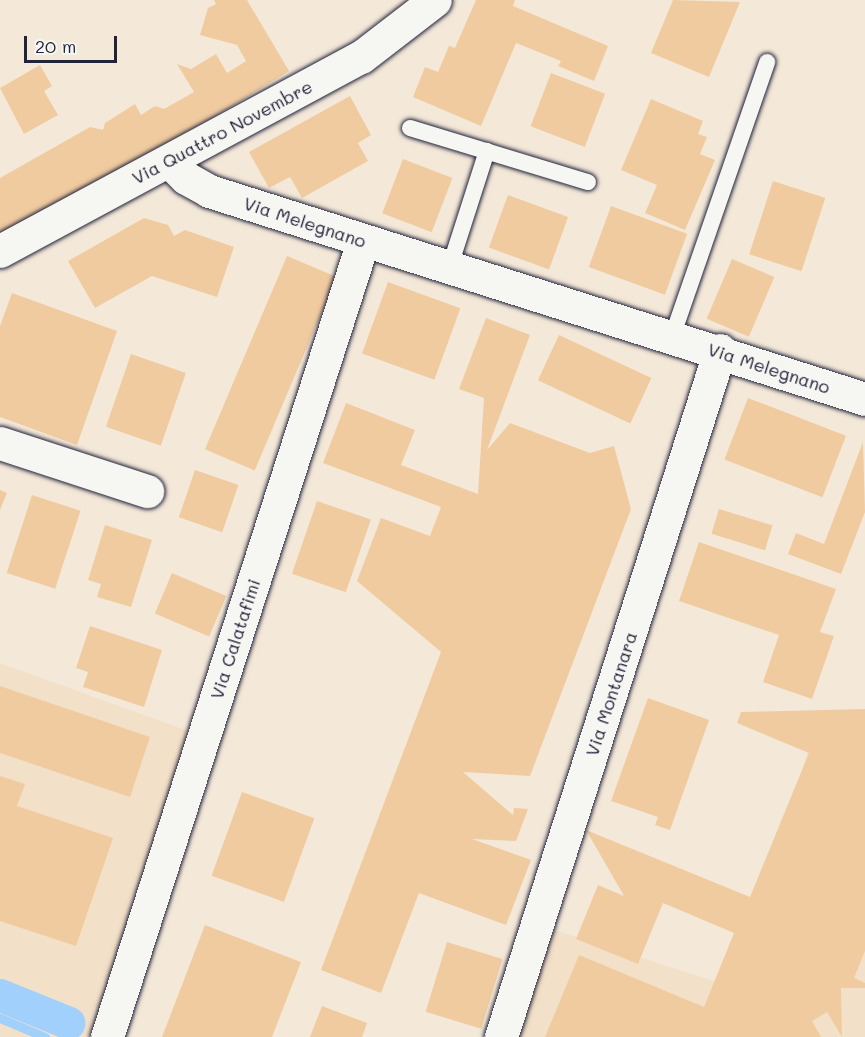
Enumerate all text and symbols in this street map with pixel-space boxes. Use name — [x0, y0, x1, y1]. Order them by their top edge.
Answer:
scale bar — [27, 24, 120, 62]
text: 20 m — [35, 34, 76, 58]
street label: Via Quattro Novembre — [128, 75, 316, 189]
street label: Via Melegnano — [241, 192, 369, 252]
street label: Via Melegnano — [705, 338, 833, 398]
street label: Via Calatafimi — [205, 576, 265, 702]
street label: Via Montanara — [581, 629, 641, 759]

